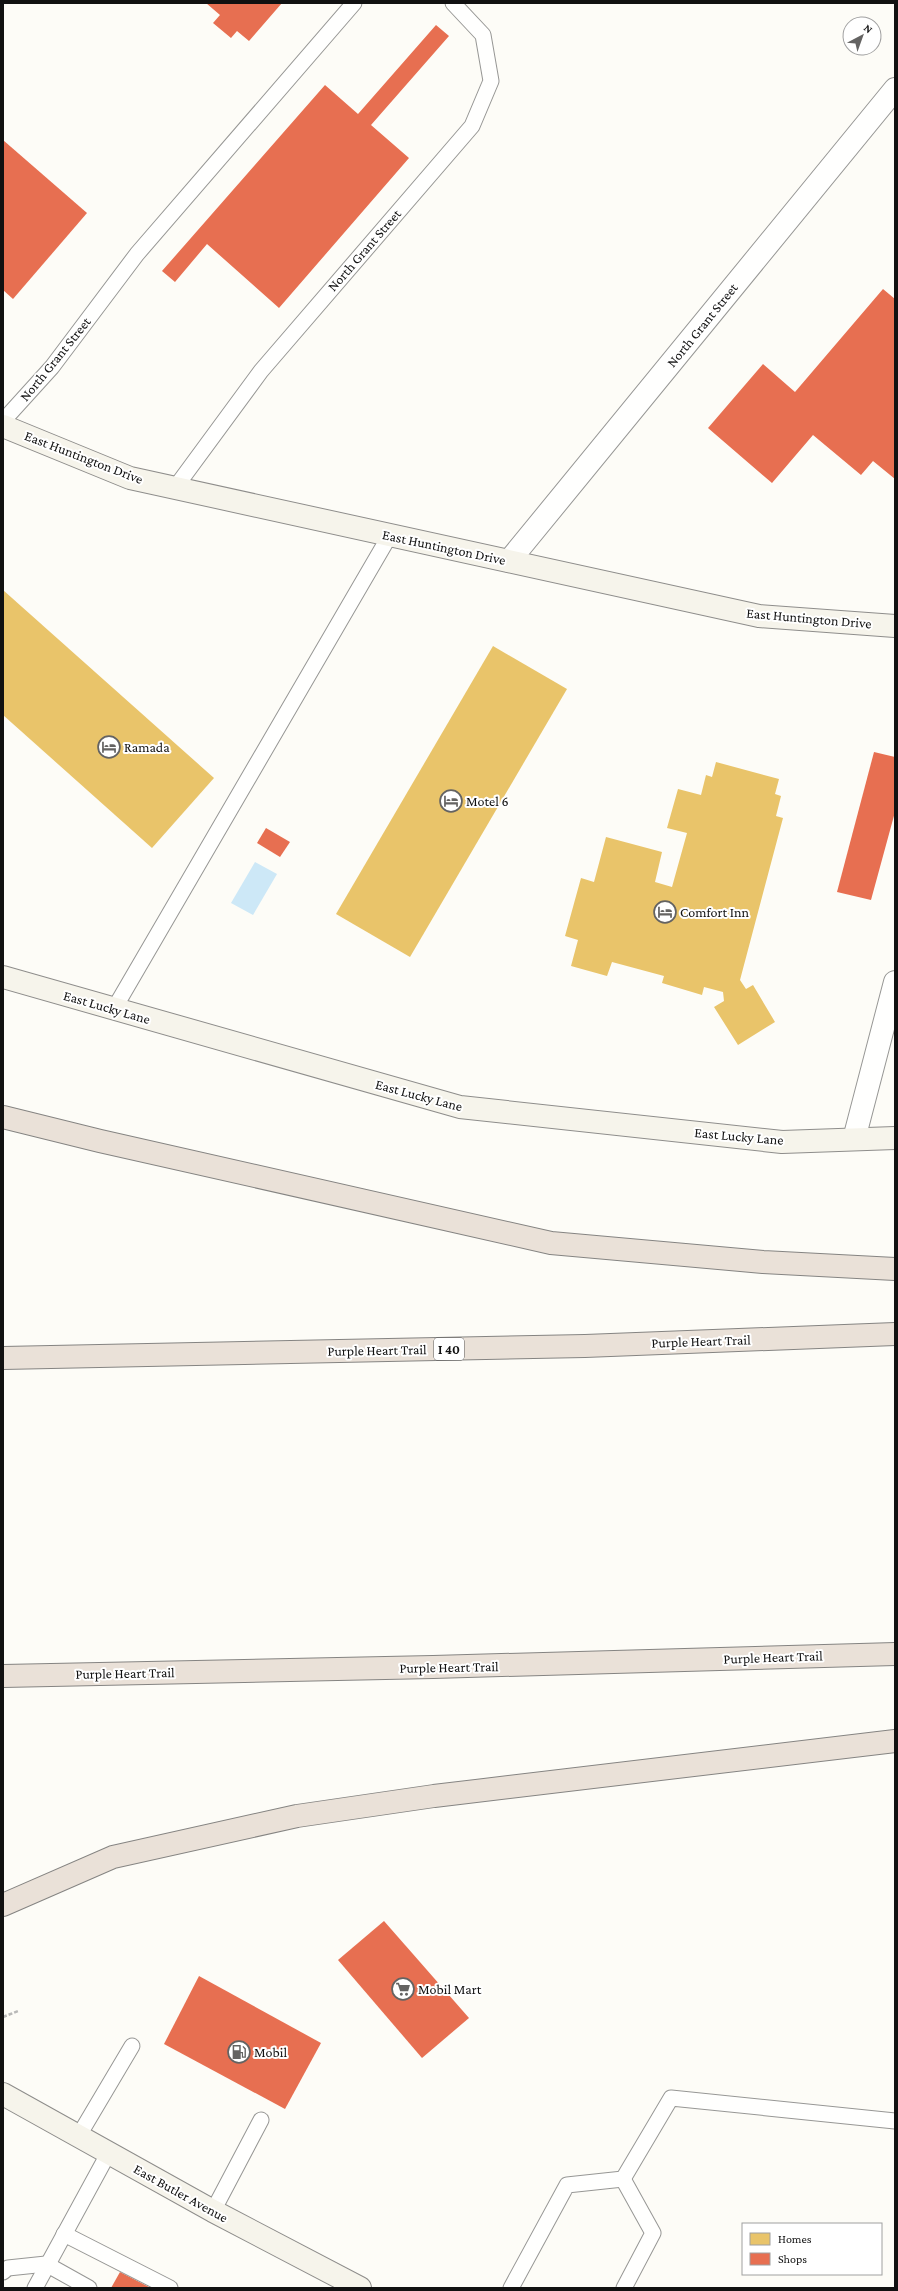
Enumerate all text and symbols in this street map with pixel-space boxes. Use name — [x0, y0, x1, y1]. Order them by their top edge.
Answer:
north arrow — [842, 16, 882, 56]
text: N — [862, 21, 876, 36]
street label: North Grant Street — [324, 205, 404, 294]
street label: North Grant Street — [663, 279, 741, 370]
street label: North Grant Street — [16, 313, 94, 404]
street label: East Huntington Drive — [22, 427, 146, 487]
street label: East Huntington Drive — [381, 526, 507, 568]
street label: East Huntington Drive — [746, 605, 872, 631]
hotel icon: Ramada — [96, 734, 122, 760]
place label: Ramada — [124, 739, 170, 755]
hotel icon: Motel 6 — [438, 788, 464, 814]
place label: Motel 6 — [466, 793, 509, 809]
hotel icon: Comfort Inn — [652, 899, 678, 925]
place label: Comfort Inn — [680, 904, 749, 920]
street label: East Lucky Lane — [62, 987, 152, 1027]
street label: East Lucky Lane — [374, 1076, 464, 1114]
street label: East Lucky Lane — [694, 1124, 784, 1148]
street label: Purple Heart Trail — [651, 1331, 751, 1351]
road number: I 40 — [434, 1338, 464, 1360]
street label: Purple Heart Trail — [327, 1341, 427, 1359]
street label: Purple Heart Trail — [723, 1647, 823, 1667]
street label: Purple Heart Trail — [399, 1658, 499, 1676]
street label: Purple Heart Trail — [75, 1664, 175, 1682]
supermarket icon: Mobil Mart — [390, 1976, 416, 2002]
place label: Mobil Mart — [418, 1981, 482, 1997]
fuel station icon: Mobil — [226, 2039, 252, 2065]
place label: Mobil — [254, 2044, 287, 2060]
street label: East Butler Avenue — [131, 2160, 231, 2226]
legend — [742, 2223, 882, 2275]
text: Homes — [778, 2232, 812, 2246]
text: Shops — [778, 2252, 807, 2266]

